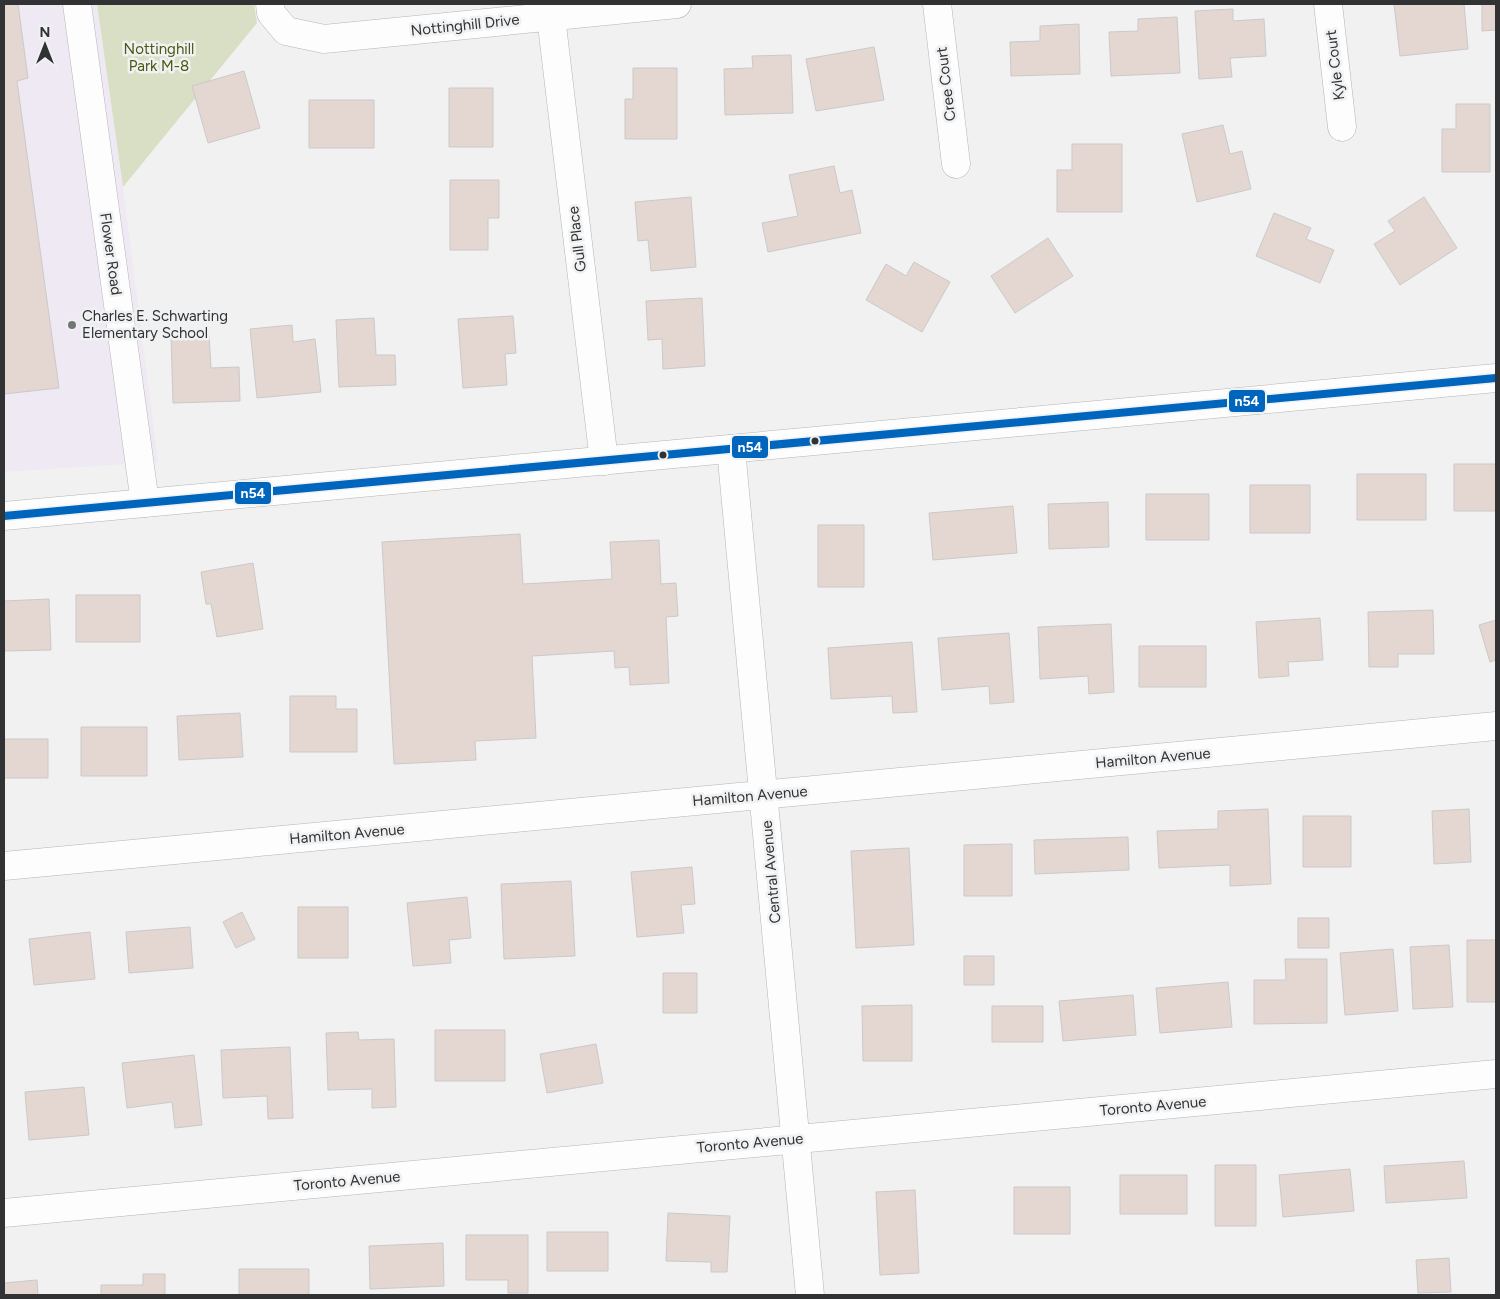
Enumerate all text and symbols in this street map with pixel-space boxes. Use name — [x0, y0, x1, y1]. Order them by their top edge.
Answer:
street label: Nottinghill Drive — [410, 10, 520, 40]
north arrow — [20, 20, 70, 70]
text: N — [40, 24, 50, 41]
street label: Kyle Court — [1322, 28, 1348, 101]
park label: Nottinghill Park M-8 — [124, 40, 194, 75]
street label: Cree Court — [932, 46, 959, 122]
street label: Gull Place — [564, 205, 590, 273]
street label: Flower Road — [96, 212, 126, 296]
place label: Charles E. Schwarting Elementary School — [82, 307, 228, 342]
marker: Charles E. Schwarting Elementary School — [66, 319, 78, 331]
line badge: n54 — [1228, 389, 1266, 413]
text: n54 — [1235, 393, 1260, 410]
line badge: n54 — [731, 435, 769, 459]
unlabelled marker — [810, 436, 820, 446]
text: n54 — [738, 439, 763, 456]
unlabelled marker — [658, 450, 668, 460]
line badge: n54 — [234, 481, 272, 505]
text: n54 — [241, 485, 266, 502]
street label: Hamilton Avenue — [1095, 744, 1211, 772]
street label: Hamilton Avenue — [692, 782, 808, 810]
street label: Hamilton Avenue — [289, 820, 405, 848]
street label: Central Avenue — [758, 820, 784, 924]
street label: Toronto Avenue — [1099, 1092, 1207, 1120]
street label: Toronto Avenue — [696, 1129, 804, 1157]
street label: Toronto Avenue — [293, 1167, 401, 1195]

